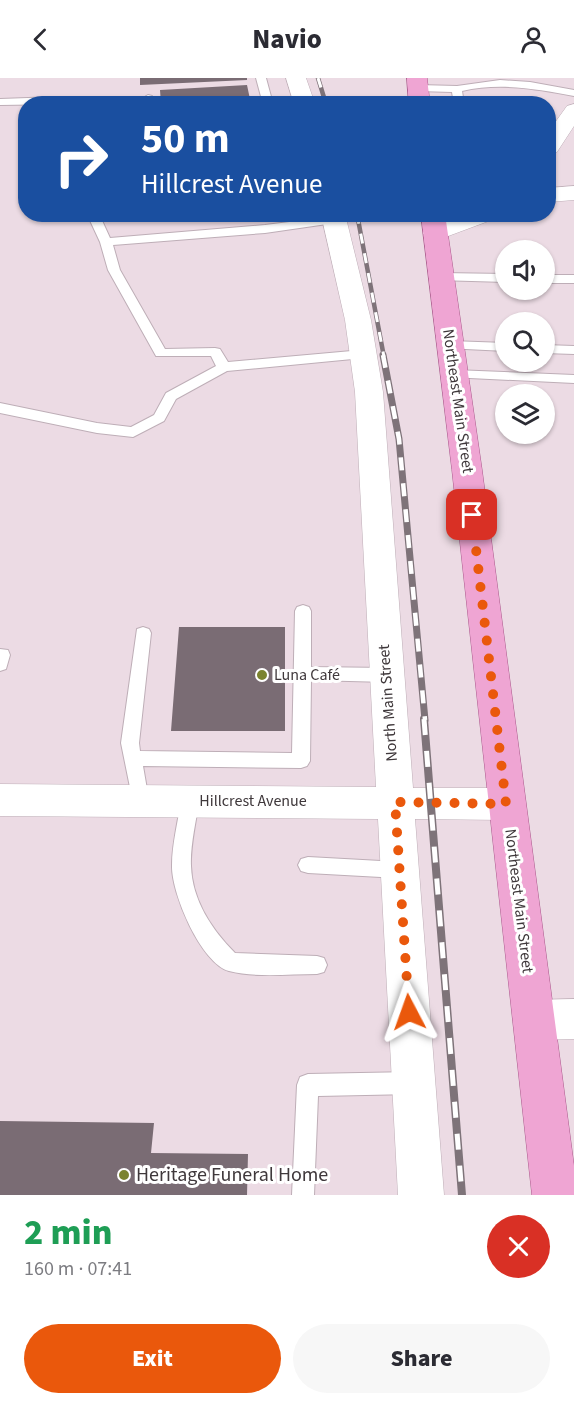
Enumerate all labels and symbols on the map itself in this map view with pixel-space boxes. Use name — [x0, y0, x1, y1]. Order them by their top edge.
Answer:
street label: Northeast Main Street — [437, 328, 479, 475]
pin — [446, 489, 497, 540]
street label: North Main Street — [373, 643, 403, 762]
place label: Luna Café — [274, 664, 340, 686]
marker: Luna Café — [255, 668, 269, 682]
street label: Hillcrest Avenue — [199, 790, 307, 812]
street label: Northeast Main Street — [499, 828, 539, 975]
position arrow — [377, 980, 441, 1044]
place label: Heritage Funeral Home — [136, 1161, 328, 1189]
marker: Heritage Funeral Home — [117, 1168, 131, 1182]

